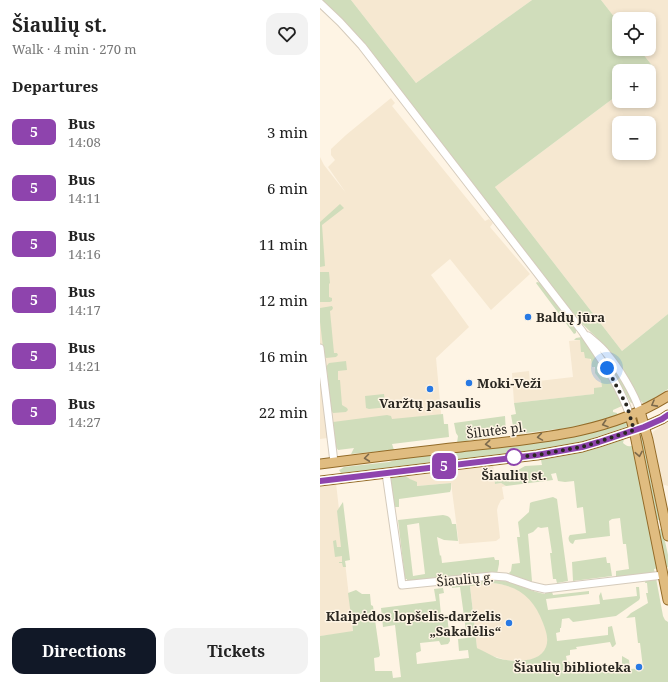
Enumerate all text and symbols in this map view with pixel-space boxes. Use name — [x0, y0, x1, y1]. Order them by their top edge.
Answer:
text: Šiaulių st. — [12, 12, 107, 38]
map controls — [612, 12, 656, 160]
button: locate — [612, 12, 656, 56]
button: heart — [266, 13, 308, 55]
text: Walk · 4 min · 270 m — [12, 40, 137, 58]
button: + — [612, 64, 656, 108]
text: Departures — [12, 76, 98, 96]
text: Bus — [68, 113, 95, 133]
button: − — [612, 116, 656, 160]
text: 5 — [30, 122, 38, 141]
text: 3 min — [267, 122, 308, 142]
text: 14:08 — [68, 133, 101, 151]
text: Bus — [68, 169, 95, 189]
text: 5 — [30, 178, 38, 197]
text: 6 min — [267, 178, 308, 198]
text: 14:11 — [68, 189, 101, 207]
text: Bus — [68, 225, 95, 245]
text: 5 — [30, 234, 38, 253]
text: 11 min — [259, 234, 308, 254]
text: 14:16 — [68, 245, 101, 263]
text: Bus — [68, 281, 95, 301]
text: 5 — [30, 290, 38, 309]
text: 12 min — [259, 290, 308, 310]
text: 14:17 — [68, 301, 101, 319]
place label: Baldų jūra — [536, 308, 605, 326]
marker: Baldų jūra — [523, 312, 533, 322]
text: Bus — [68, 337, 95, 357]
text: 5 — [30, 346, 38, 365]
text: 16 min — [259, 346, 308, 366]
text: 14:21 — [68, 357, 101, 375]
your location — [597, 358, 617, 378]
place label: Moki-Veži — [477, 374, 542, 392]
marker: Moki-Veži — [464, 378, 474, 388]
marker: Varžtų pasaulis — [425, 384, 435, 394]
text: Bus — [68, 393, 95, 413]
place label: Varžtų pasaulis — [379, 394, 481, 412]
one-way arrow — [651, 399, 658, 406]
text: 5 — [30, 402, 38, 421]
text: 22 min — [259, 402, 308, 422]
text: 14:27 — [68, 413, 101, 431]
street label: Šilutės pl. — [465, 417, 527, 443]
one-way arrow — [602, 419, 609, 427]
one-way arrow — [537, 432, 543, 441]
one-way arrow — [485, 439, 491, 448]
marker: Šiaulių st. — [505, 448, 523, 466]
one-way arrow — [634, 450, 643, 457]
line badge: 5 — [431, 453, 457, 479]
one-way arrow — [363, 454, 370, 463]
text: 5 — [440, 456, 448, 475]
place label: Šiaulių st. — [481, 466, 547, 484]
street label: Šiaulių g. — [436, 568, 494, 590]
place label: Klaipėdos lopšelis-darželis „Sakalėlis“ — [326, 607, 501, 640]
marker: Klaipėdos lopšelis-darželis „Sakalėlis“ — [504, 618, 514, 628]
button: Directions — [12, 628, 156, 674]
button: Tickets — [164, 628, 308, 674]
place label: Šiaulių biblioteka — [514, 658, 631, 676]
marker: Šiaulių biblioteka — [634, 662, 644, 672]

